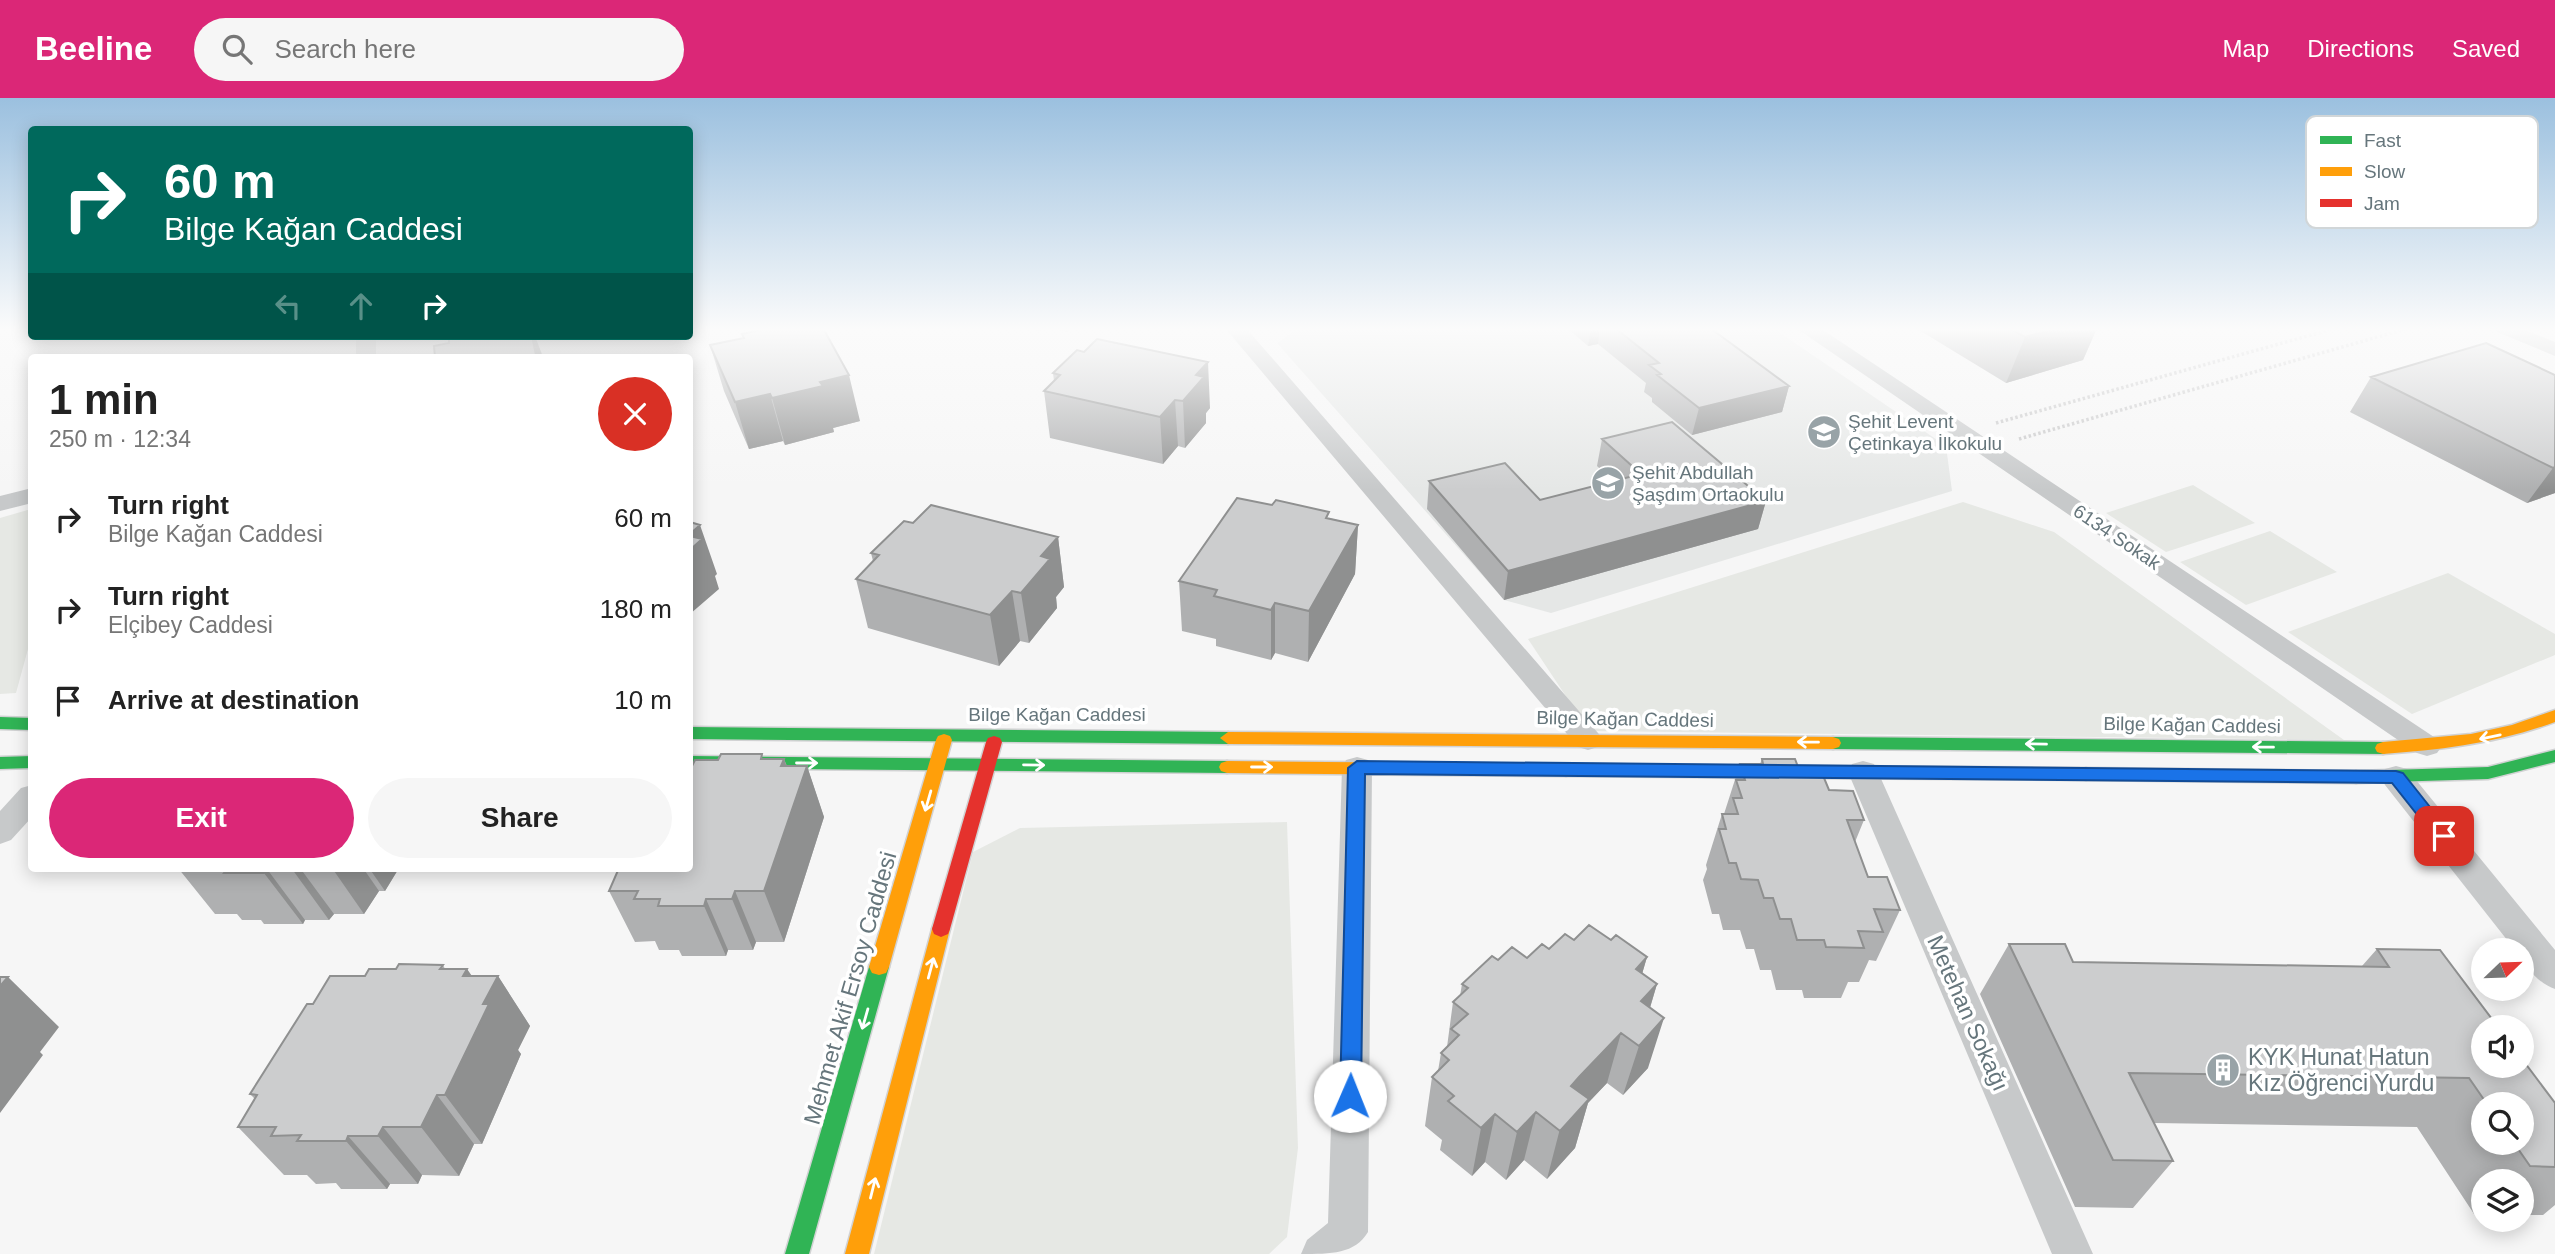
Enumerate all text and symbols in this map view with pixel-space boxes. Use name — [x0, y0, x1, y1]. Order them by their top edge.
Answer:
search box — [194, 18, 684, 81]
text: Beeline — [35, 30, 152, 67]
icon: search — [218, 30, 256, 68]
text: Search here — [274, 34, 416, 64]
text: Map — [2223, 35, 2269, 62]
text: Directions — [2307, 35, 2414, 62]
text: Saved — [2452, 35, 2520, 62]
legend — [2306, 116, 2538, 228]
text: Fast — [2364, 130, 2402, 151]
icon: right — [49, 154, 140, 245]
text: 60 m — [164, 154, 276, 208]
text: Slow — [2364, 161, 2405, 182]
text: Jam — [2364, 193, 2400, 214]
text: Bilge Kağan Caddesi — [164, 211, 463, 247]
icon: left — [269, 287, 307, 325]
icon: ahead — [342, 287, 380, 325]
icon: right — [415, 287, 453, 325]
text: 1 min — [49, 376, 159, 423]
button: close — [598, 377, 672, 451]
place label: Şehit Levent Çetinkaya İlkokulu — [1848, 411, 2002, 454]
school or university icon: Şehit Levent Çetinkaya İlkokulu — [1805, 413, 1843, 451]
text: 250 m · 12:34 — [49, 426, 191, 452]
place label: Şehit Abdullah Şaşdım Ortaokulu — [1632, 462, 1784, 505]
school or university icon: Şehit Abdullah Şaşdım Ortaokulu — [1589, 464, 1627, 502]
text: Turn right — [108, 490, 229, 520]
icon: right — [49, 500, 87, 538]
street label: 6134 Sokak — [2070, 500, 2165, 574]
text: 60 m — [614, 503, 672, 533]
text: Bilge Kağan Caddesi — [108, 521, 323, 547]
text: Turn right — [108, 581, 229, 611]
icon: right — [49, 591, 87, 629]
text: 180 m — [600, 594, 672, 624]
text: Elçibey Caddesi — [108, 612, 273, 638]
icon: arrive — [49, 682, 87, 720]
text: Arrive at destination — [108, 685, 359, 715]
text: 10 m — [614, 685, 672, 715]
street label: Bilge Kağan Caddesi — [968, 704, 1146, 725]
street label: Bilge Kağan Caddesi — [1536, 707, 1714, 731]
street label: Bilge Kağan Caddesi — [2103, 713, 2281, 737]
one-way arrow — [2479, 730, 2502, 744]
one-way arrow — [1797, 735, 1820, 749]
one-way arrow — [2025, 737, 2048, 751]
one-way arrow — [2252, 740, 2275, 754]
one-way arrow — [795, 756, 818, 770]
one-way arrow — [1022, 758, 1045, 772]
one-way arrow — [1250, 760, 1273, 774]
button: Exit — [49, 778, 354, 858]
button: Share — [368, 778, 672, 858]
one-way arrow — [921, 790, 934, 812]
pin — [2414, 806, 2474, 866]
icon: arrive — [2425, 817, 2463, 855]
street label: Mehmet Akif Ersoy Caddesi — [799, 849, 901, 1127]
street label: Metehan Sokağı — [1922, 931, 2014, 1095]
north arrow — [2471, 938, 2534, 1001]
map controls — [2471, 938, 2534, 1232]
one-way arrow — [925, 957, 938, 979]
one-way arrow — [857, 1008, 870, 1030]
button: sound — [2471, 1015, 2534, 1078]
place label: KYK Hunat Hatun Kız Öğrenci Yurdu — [2248, 1044, 2434, 1096]
building icon: KYK Hunat Hatun Kız Öğrenci Yurdu — [2204, 1051, 2242, 1089]
position arrow — [1313, 1059, 1387, 1133]
button: search — [2471, 1092, 2534, 1155]
button: layers — [2471, 1169, 2534, 1232]
one-way arrow — [867, 1177, 880, 1200]

